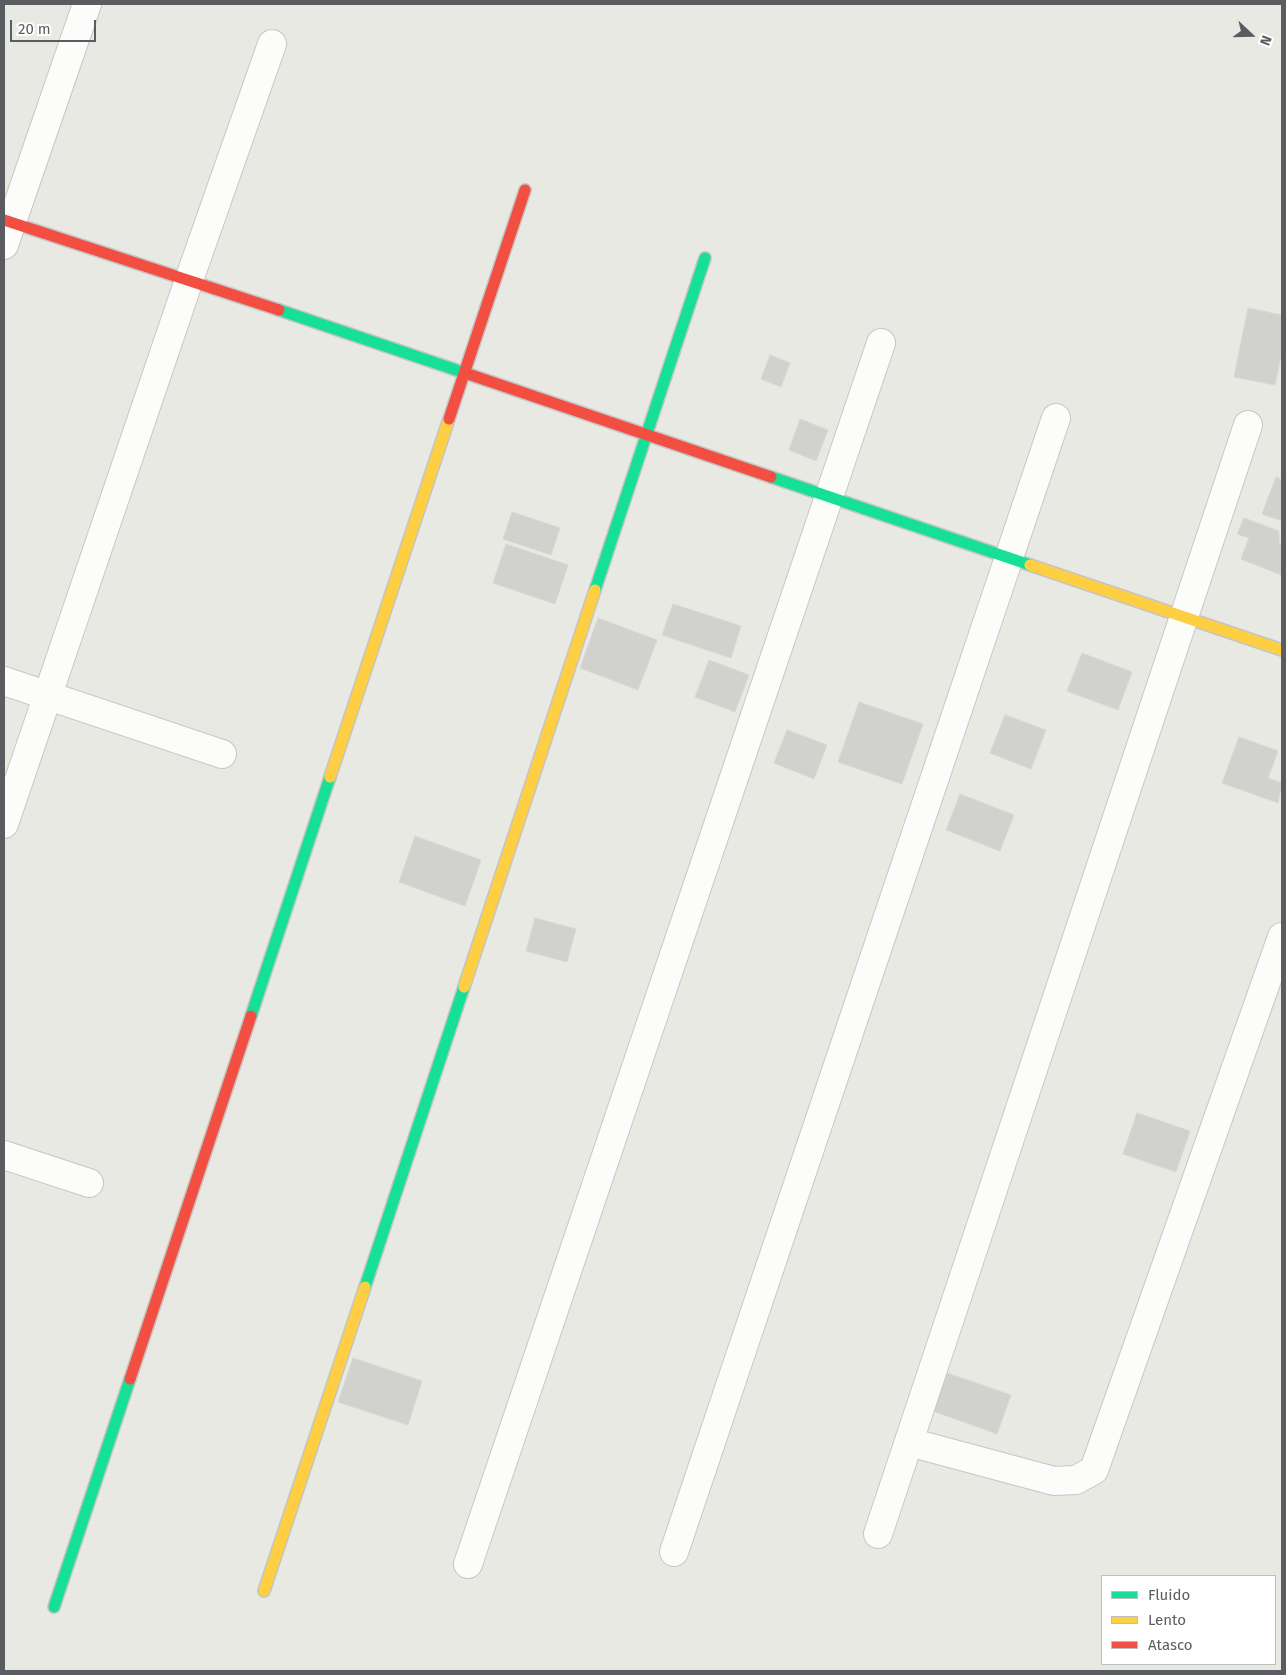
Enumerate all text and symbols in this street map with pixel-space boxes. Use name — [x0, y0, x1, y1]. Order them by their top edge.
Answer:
scale bar — [12, 10, 99, 42]
north arrow — [1226, 10, 1276, 60]
text: 20 m — [18, 20, 51, 38]
text: N — [1256, 33, 1275, 48]
legend — [1101, 1575, 1276, 1665]
text: Fluido — [1148, 1586, 1190, 1604]
text: Lento — [1148, 1611, 1186, 1629]
text: Atasco — [1148, 1636, 1193, 1654]

